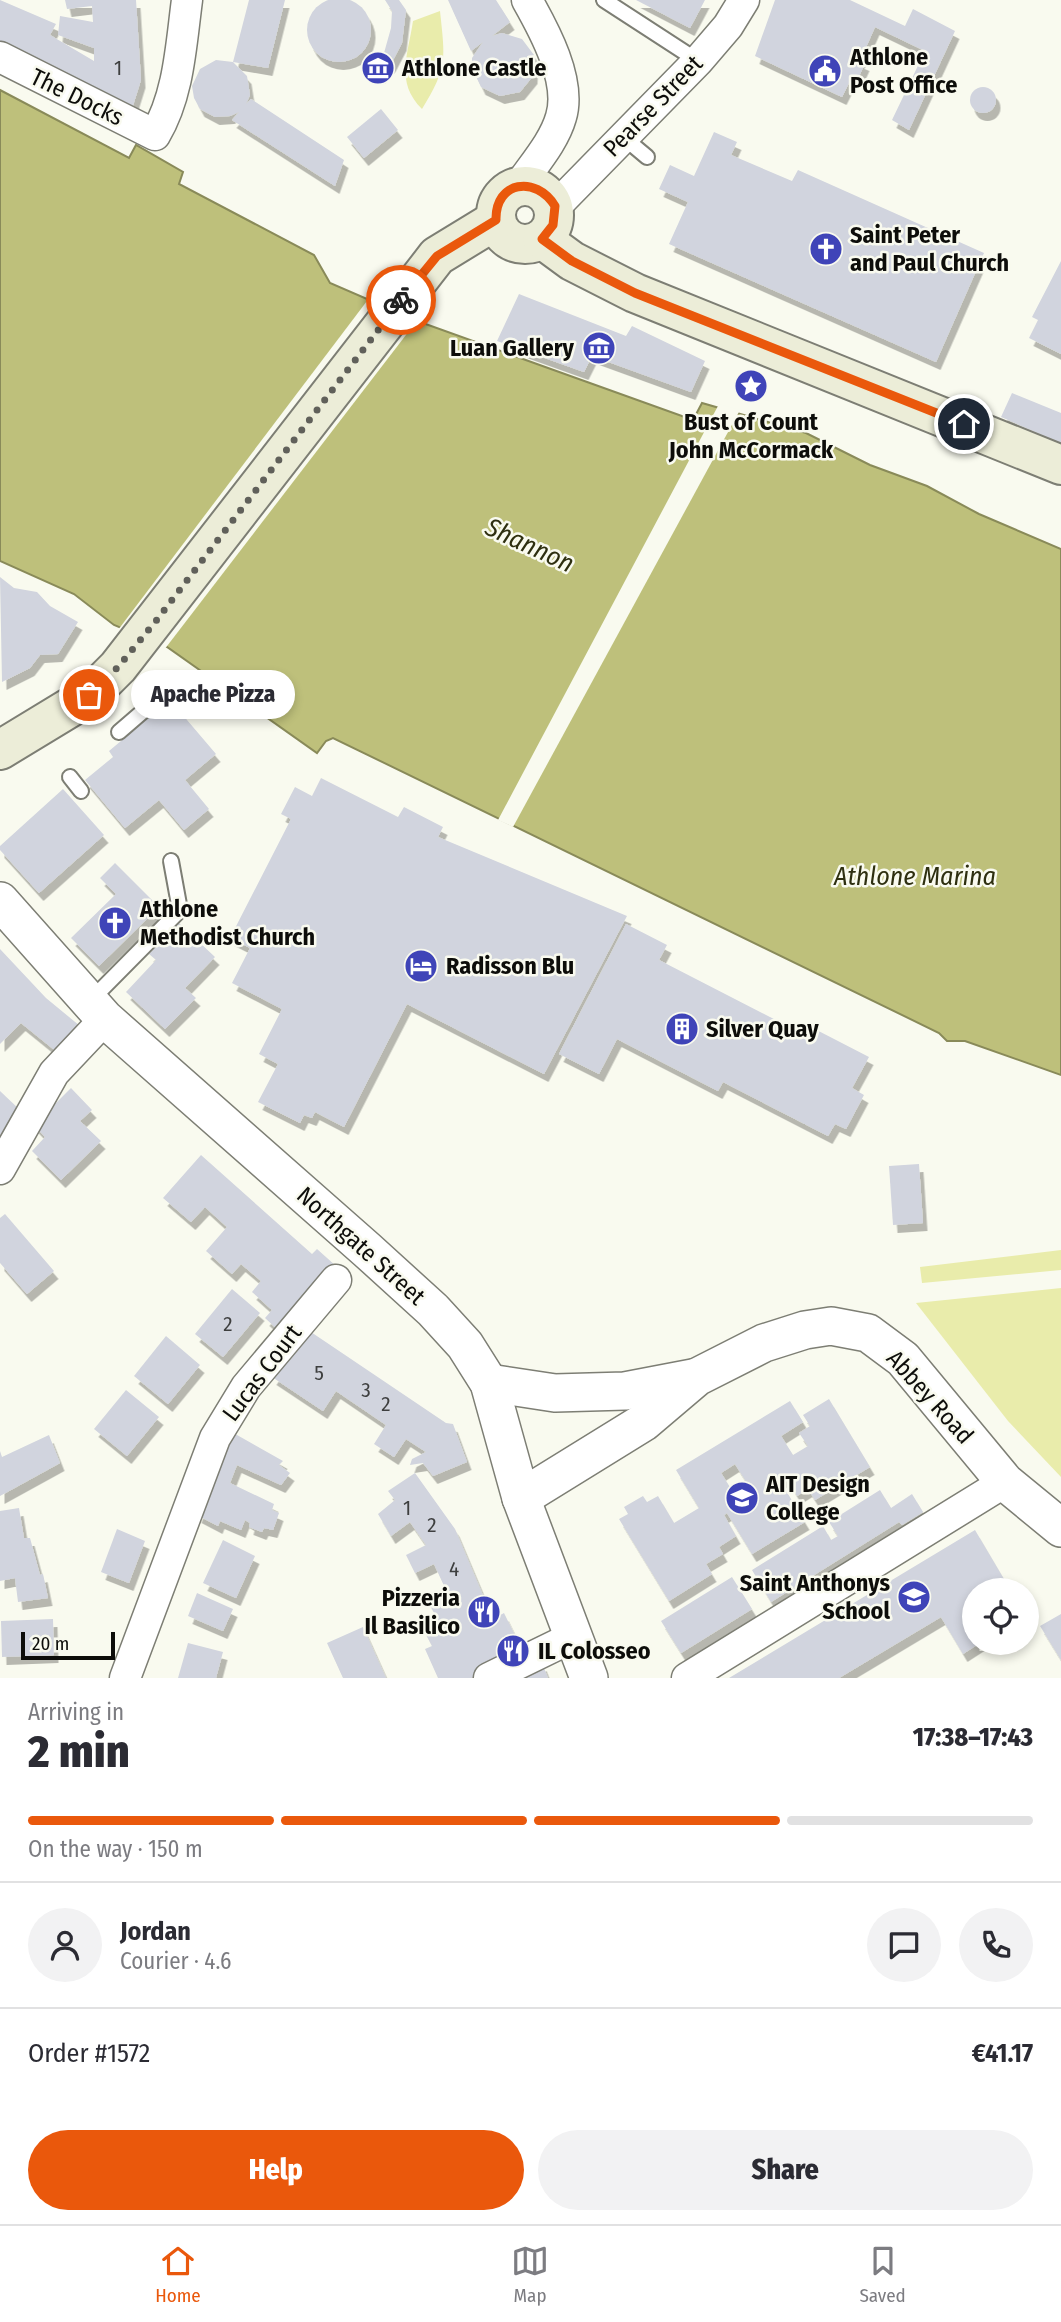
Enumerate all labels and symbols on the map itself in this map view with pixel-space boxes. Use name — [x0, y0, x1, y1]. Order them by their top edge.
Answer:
place label: Athlone Post Office — [849, 43, 957, 99]
museum icon: Athlone Castle — [359, 49, 397, 87]
street label: Pearse Street — [598, 49, 708, 162]
public building icon: Athlone Post Office — [806, 52, 844, 90]
place label: Athlone Castle — [401, 54, 547, 82]
house number: 1 — [114, 55, 122, 81]
street label: The Docks — [26, 63, 128, 131]
place label: Saint Peter and Paul Church — [850, 221, 1009, 277]
church icon: Saint Peter and Paul Church — [807, 230, 845, 268]
courier — [366, 265, 436, 335]
museum icon: Luan Gallery — [580, 329, 618, 367]
place label: Luan Gallery — [450, 334, 575, 362]
place icon: Bust of Count John McCormack — [732, 367, 770, 405]
pin — [934, 394, 994, 454]
place label: Bust of Count John McCormack — [668, 408, 834, 464]
water label: Shannon — [480, 511, 579, 579]
pin — [59, 665, 119, 725]
callout: Apache Pizza — [131, 670, 296, 720]
water label: Athlone Marina — [833, 861, 996, 892]
place label: Athlone Methodist Church — [139, 895, 315, 951]
church icon: Athlone Methodist Church — [96, 904, 134, 942]
hotel icon: Radisson Blu — [402, 947, 440, 985]
place label: Radisson Blu — [446, 952, 574, 980]
building icon: Silver Quay — [663, 1010, 701, 1048]
place label: Silver Quay — [706, 1015, 819, 1043]
street label: Northgate Street — [291, 1181, 431, 1311]
house number: 2 — [223, 1311, 233, 1337]
street label: Lucas Court — [217, 1319, 307, 1427]
street label: Abbey Road — [881, 1345, 979, 1449]
house number: 5 — [314, 1360, 324, 1386]
house number: 3 — [361, 1377, 371, 1403]
house number: 2 — [381, 1391, 391, 1417]
place label: AIT Design College — [765, 1470, 870, 1526]
school or university icon: AIT Design College — [723, 1479, 761, 1517]
house number: 1 — [403, 1495, 411, 1521]
house number: 2 — [427, 1512, 437, 1538]
house number: 4 — [449, 1556, 459, 1582]
place label: Saint Anthonys School — [740, 1569, 890, 1625]
school or university icon: Saint Anthonys School — [895, 1578, 933, 1616]
place label: Pizzeria Il Basilico — [364, 1584, 460, 1640]
restaurant icon: Pizzeria Il Basilico — [465, 1593, 503, 1631]
scale bar — [21, 1629, 116, 1661]
restaurant icon: IL Colosseo — [494, 1632, 532, 1670]
place label: IL Colosseo — [538, 1637, 651, 1665]

